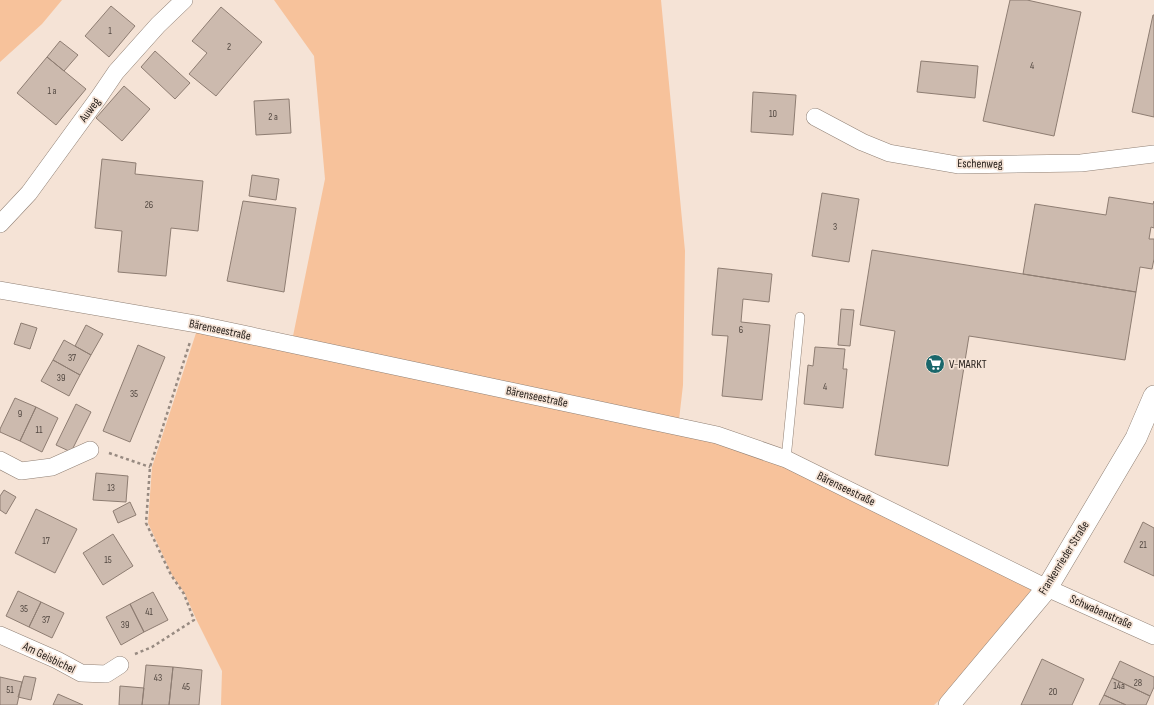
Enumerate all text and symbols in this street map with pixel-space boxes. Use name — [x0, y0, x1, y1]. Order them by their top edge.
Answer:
house number: 1 — [108, 25, 112, 37]
house number: 2 — [227, 41, 231, 53]
house number: 4 — [1030, 60, 1034, 72]
house number: 1 a — [48, 85, 57, 97]
street label: Auweg — [76, 95, 104, 126]
house number: 10 — [769, 108, 777, 120]
house number: 2 a — [268, 111, 278, 123]
street label: Eschenweg — [957, 156, 1003, 172]
house number: 26 — [145, 199, 153, 211]
house number: 3 — [833, 221, 837, 233]
street label: Bärenseestraße — [188, 316, 252, 344]
house number: 6 — [739, 324, 743, 336]
house number: 37 — [68, 352, 76, 364]
supermarket icon: V-MARKT — [924, 353, 946, 375]
place label: V-MARKT — [949, 357, 987, 372]
house number: 39 — [57, 372, 65, 384]
house number: 4 — [823, 381, 827, 393]
street label: Bärenseestraße — [505, 383, 569, 411]
house number: 35 — [130, 388, 138, 400]
house number: 9 — [18, 408, 22, 420]
house number: 11 — [36, 424, 43, 436]
street label: Bärenseestraße — [814, 468, 878, 510]
house number: 13 — [107, 482, 115, 494]
street label: Frankenrieder Straße — [1035, 518, 1093, 598]
house number: 17 — [42, 535, 50, 547]
house number: 21 — [1139, 539, 1147, 551]
house number: 15 — [104, 554, 112, 566]
street label: Schwabenstraße — [1067, 592, 1135, 633]
house number: 35 — [20, 603, 28, 615]
house number: 41 — [145, 606, 153, 618]
house number: 37 — [42, 614, 50, 626]
house number: 39 — [121, 619, 129, 631]
street label: Am Geisbichel — [19, 638, 78, 677]
house number: 43 — [154, 672, 162, 684]
house number: 28 — [1134, 677, 1142, 689]
house number: 14a — [1113, 680, 1125, 692]
house number: 45 — [182, 681, 190, 693]
house number: 51 — [6, 684, 14, 696]
house number: 20 — [1049, 686, 1057, 698]

